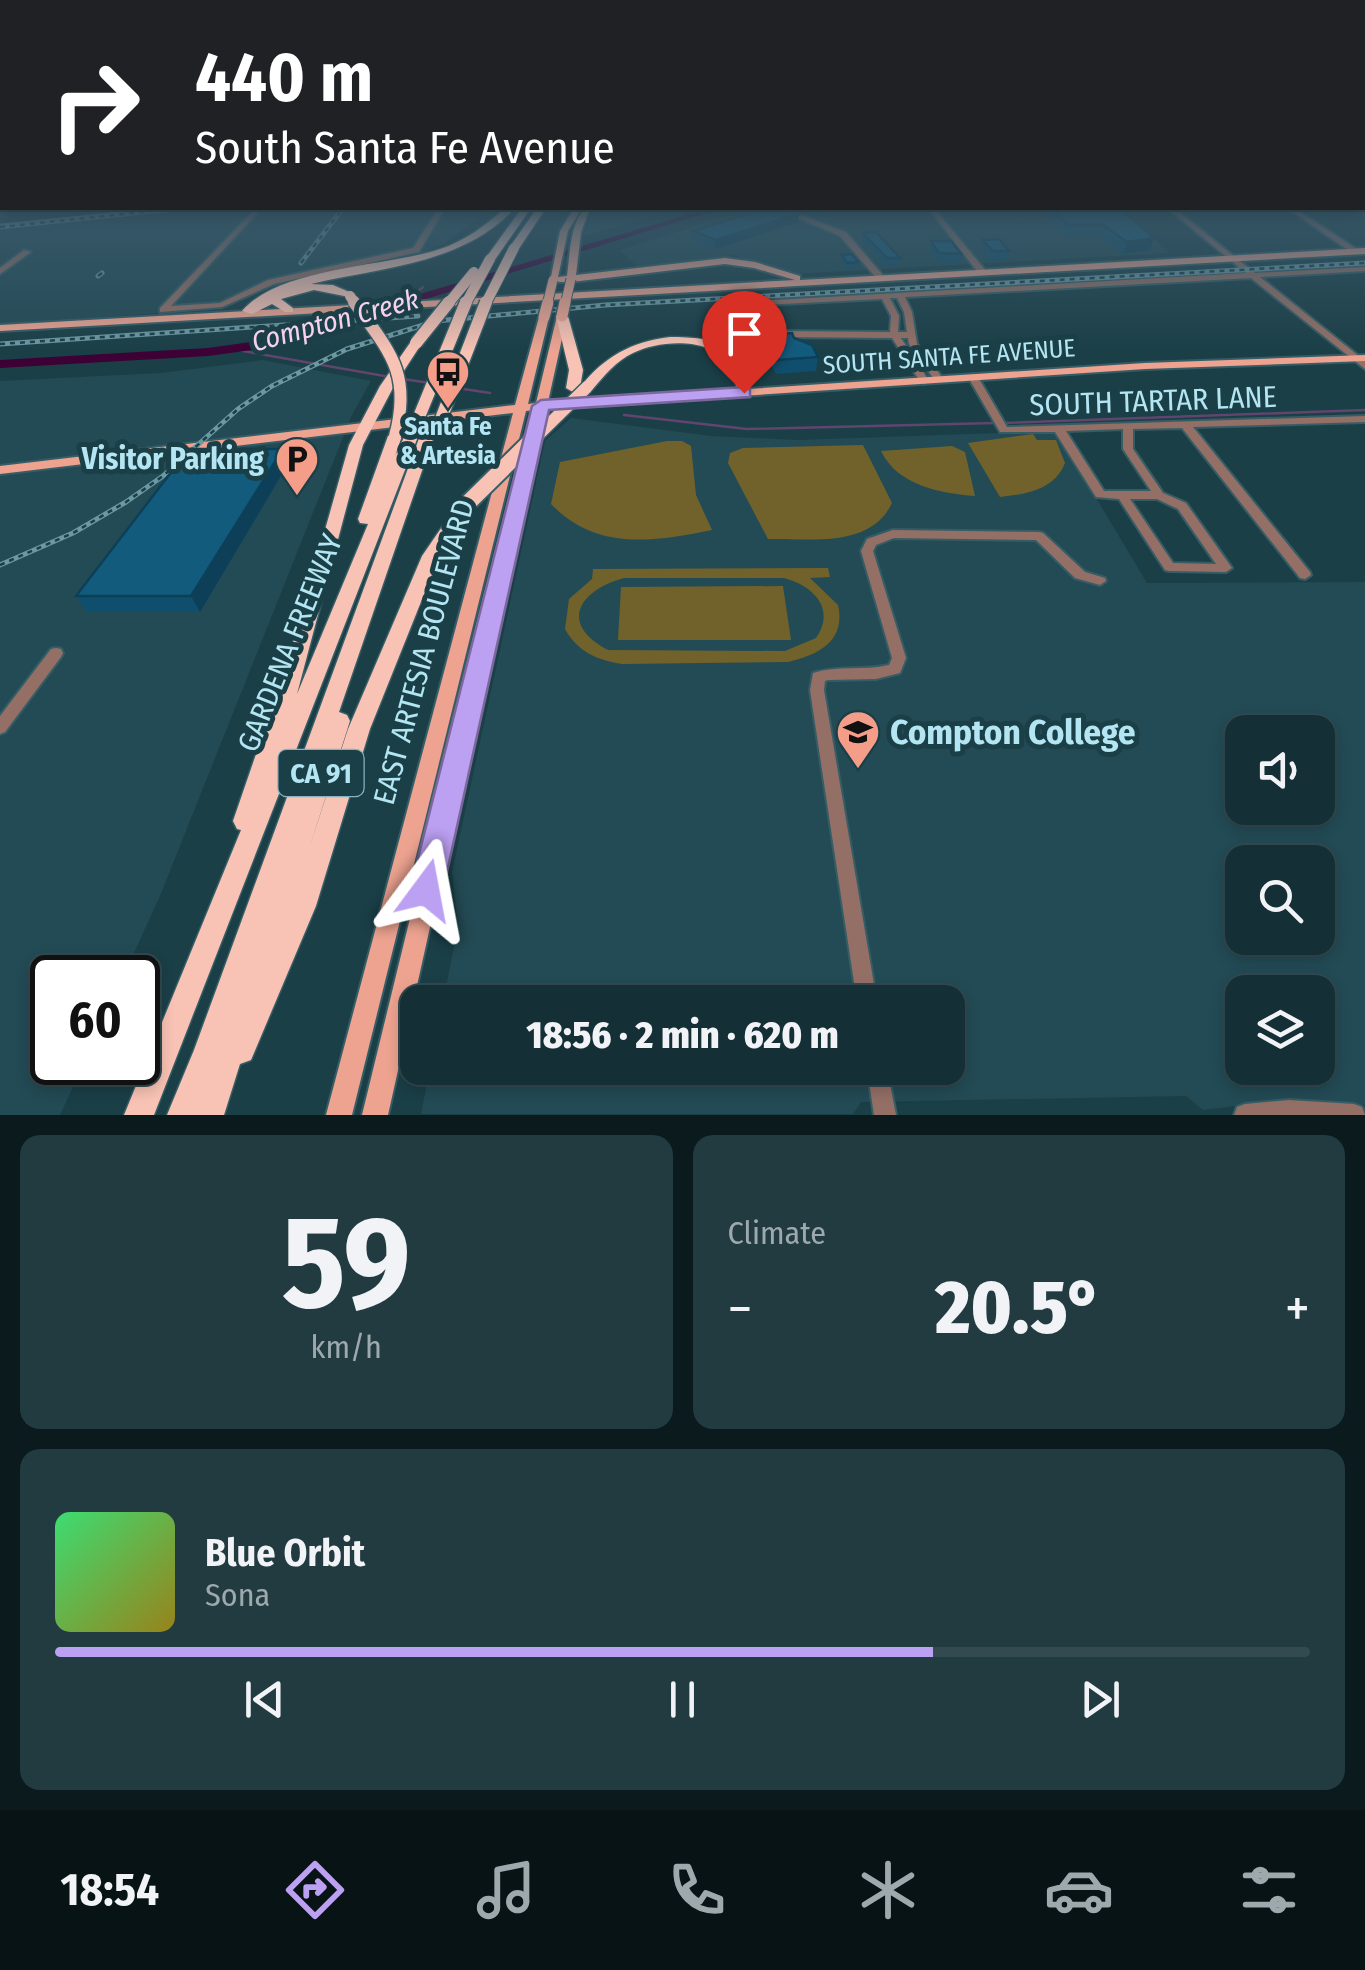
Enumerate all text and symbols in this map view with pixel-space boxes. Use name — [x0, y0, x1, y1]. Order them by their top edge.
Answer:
text: 440 m — [195, 36, 373, 120]
icon: right — [30, 40, 160, 170]
text: South Santa Fe Avenue — [195, 121, 615, 175]
water label: Compton Creek — [248, 282, 422, 359]
pin — [702, 291, 787, 394]
icon: arrive — [717, 306, 772, 361]
street label: SOUTH SANTA FE AVENUE — [822, 333, 1076, 381]
bus stop icon: Santa Fe & Artesia — [425, 349, 471, 410]
street label: SOUTH TARTAR LANE — [1029, 379, 1277, 423]
place label: Santa Fe & Artesia — [400, 412, 496, 471]
parking icon: Visitor Parking — [274, 436, 320, 497]
place label: Visitor Parking — [81, 441, 264, 477]
street label: EAST ARTESIA BOULEVARD — [366, 495, 482, 809]
street label: GARDENA FREEWAY — [230, 529, 350, 757]
school or university icon: Compton College — [835, 709, 881, 770]
place label: Compton College — [890, 711, 1135, 753]
map controls — [1225, 715, 1335, 1085]
button: sound — [1225, 715, 1335, 825]
road number: CA 91 — [278, 750, 364, 796]
position arrow — [374, 838, 478, 942]
button: search — [1225, 845, 1335, 955]
speed limit sign: 60 — [30, 955, 160, 1085]
button: layers — [1225, 975, 1335, 1085]
text: 18:56 · 2 min · 620 m — [526, 1012, 839, 1058]
text: 59 — [282, 1185, 411, 1341]
text: Climate — [728, 1214, 826, 1252]
text: 20.5° — [935, 1263, 1102, 1353]
text: − — [728, 1276, 752, 1342]
text: + — [1285, 1276, 1310, 1342]
text: km/h — [311, 1328, 382, 1366]
text: Blue Orbit — [205, 1530, 365, 1576]
text: Sona — [205, 1576, 270, 1614]
icon: previous — [237, 1672, 292, 1727]
icon: pause — [655, 1672, 710, 1727]
icon: next — [1073, 1672, 1128, 1727]
icon: directions — [280, 1855, 350, 1925]
icon: music — [471, 1855, 541, 1925]
icon: phone — [662, 1855, 732, 1925]
icon: climate — [853, 1855, 923, 1925]
icon: car — [1044, 1855, 1114, 1925]
icon: filters — [1234, 1855, 1304, 1925]
text: 18:54 — [60, 1863, 159, 1917]

